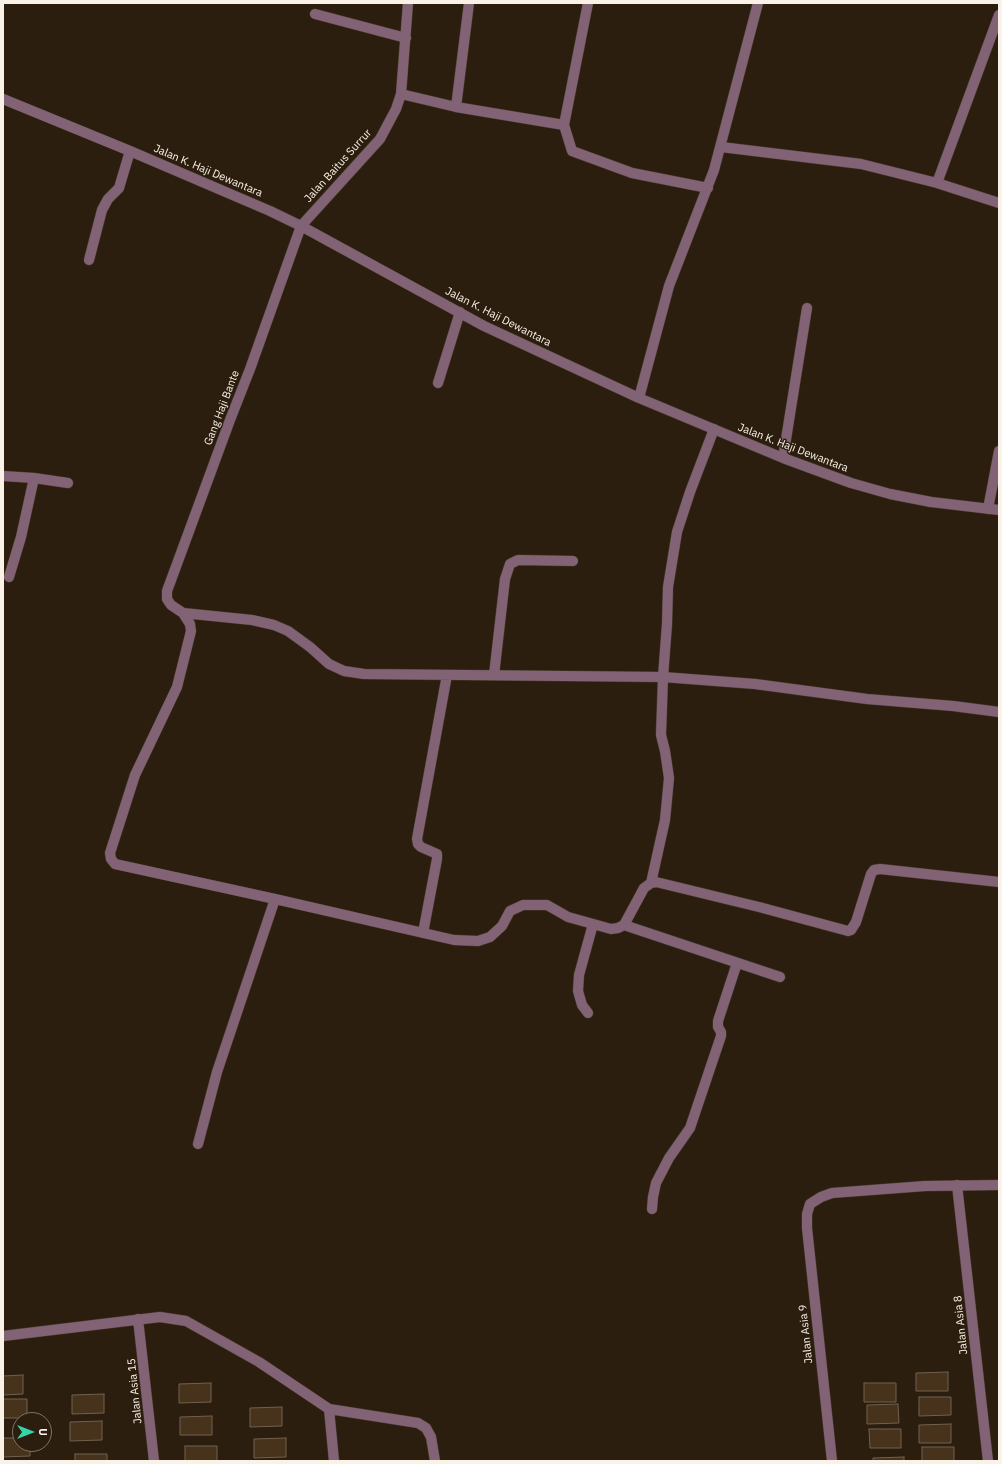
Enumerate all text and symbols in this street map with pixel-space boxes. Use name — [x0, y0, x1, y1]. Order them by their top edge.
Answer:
street label: Jalan Baitus Surrur — [302, 127, 374, 205]
street label: Jalan K. Haji Dewantara — [152, 142, 264, 200]
street label: Jalan K. Haji Dewantara — [443, 285, 553, 349]
street label: Gang Haji Bante — [202, 369, 242, 447]
street label: Jalan K. Haji Dewantara — [736, 421, 850, 475]
street label: Jalan Asia 8 — [951, 1295, 971, 1355]
street label: Jalan Asia 9 — [796, 1304, 816, 1364]
street label: Jalan Asia 15 — [125, 1357, 145, 1425]
north arrow — [12, 1412, 52, 1452]
text: U — [36, 1428, 50, 1436]

